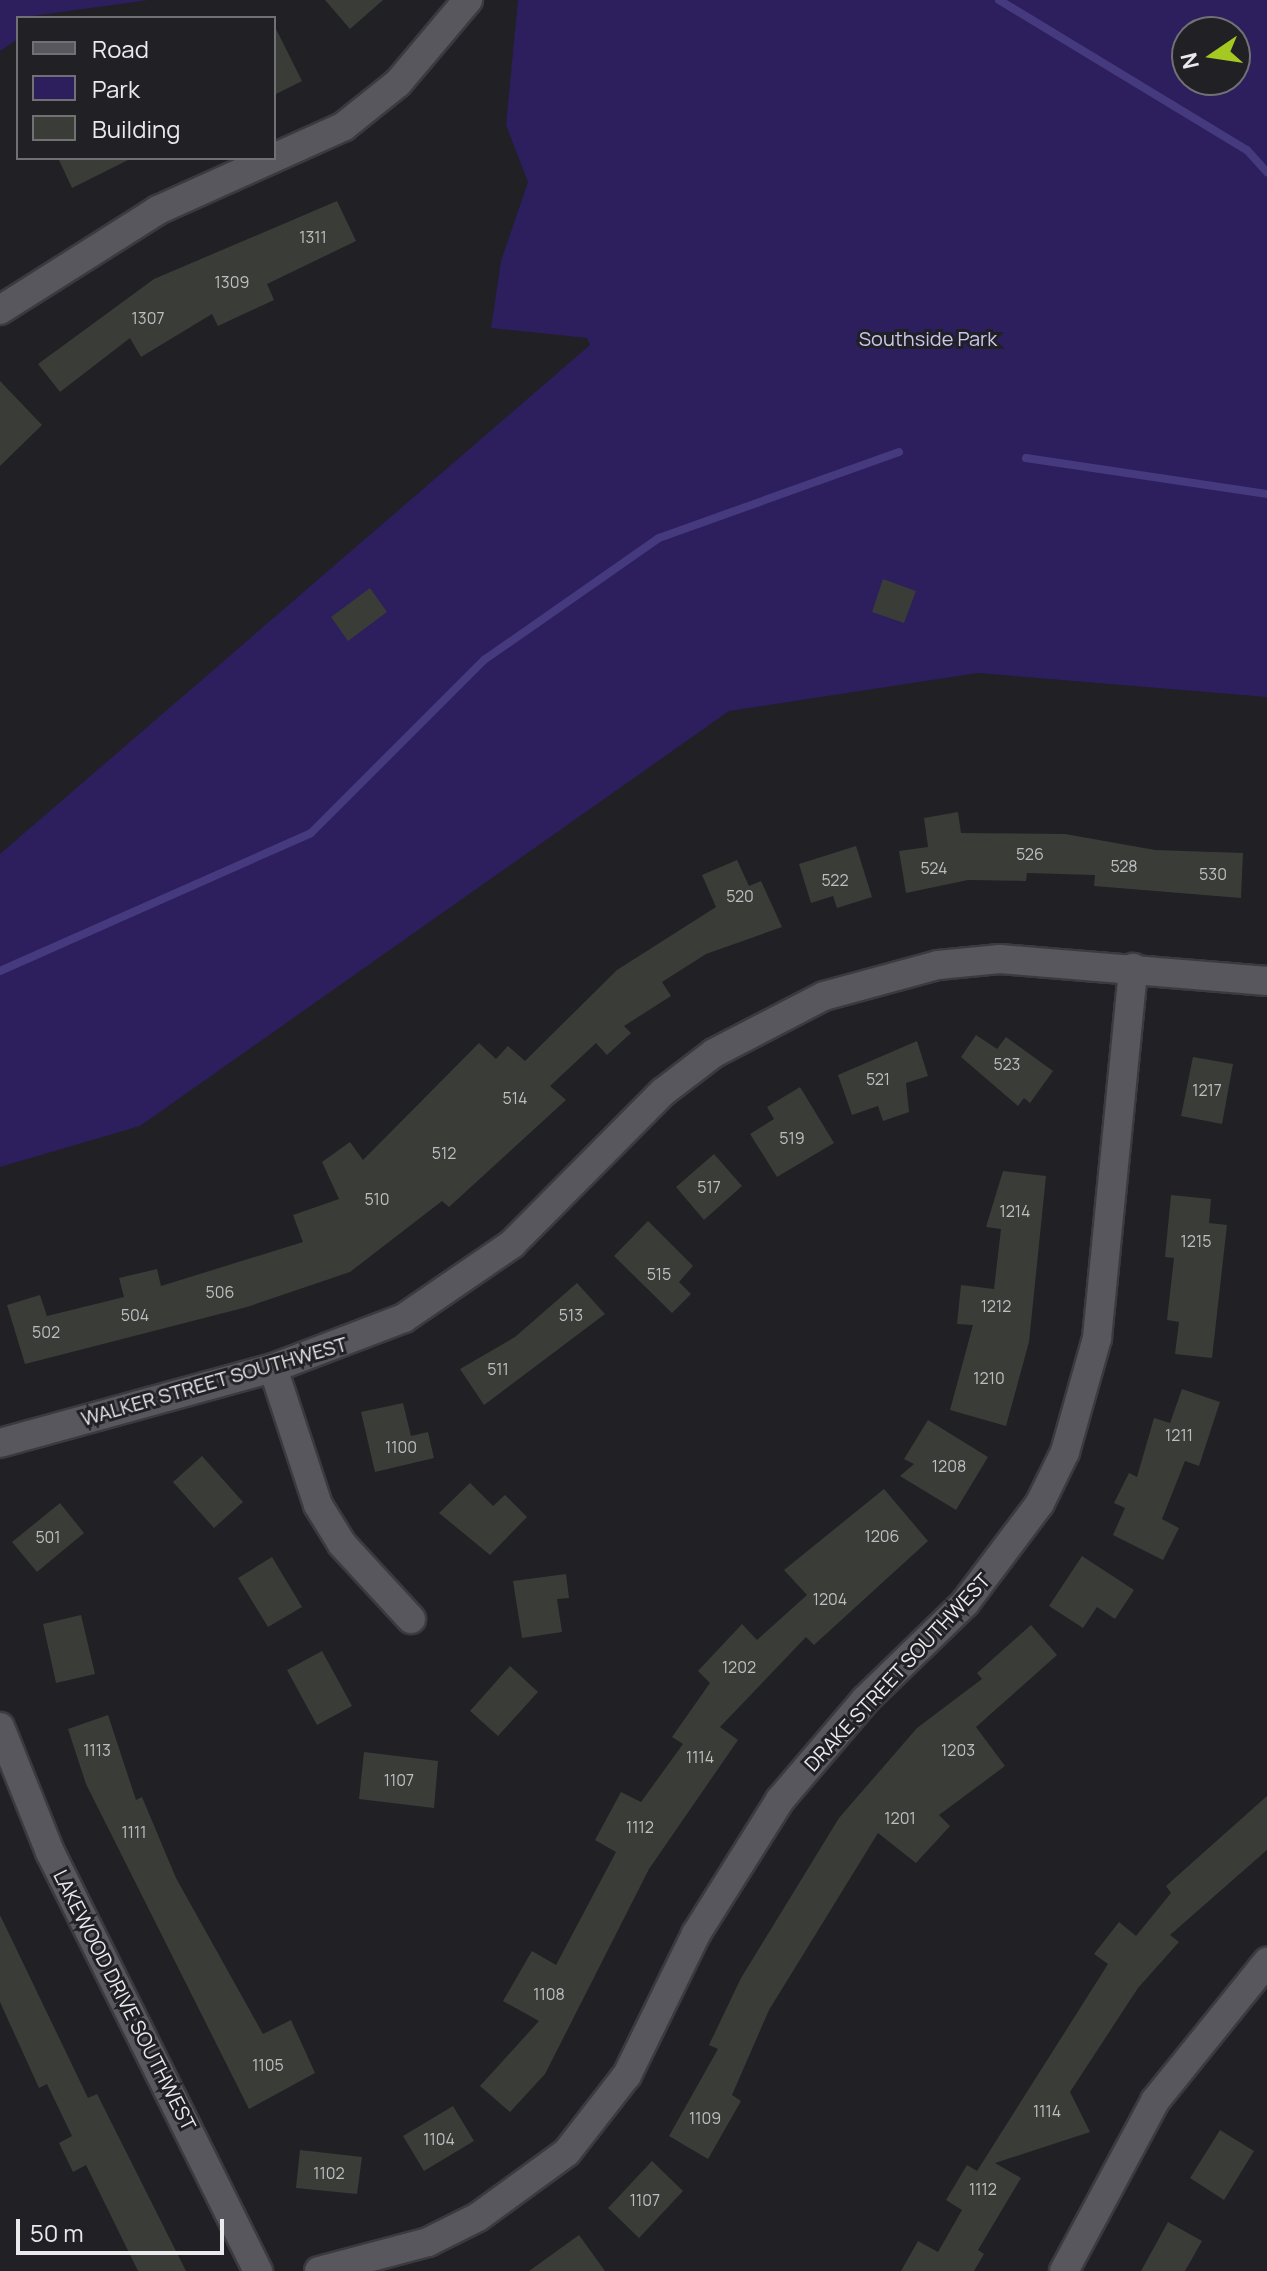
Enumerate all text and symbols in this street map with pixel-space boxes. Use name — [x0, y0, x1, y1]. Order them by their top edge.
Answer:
legend — [16, 16, 276, 160]
north arrow — [1171, 16, 1251, 96]
text: Road — [92, 32, 149, 65]
text: N — [1173, 50, 1206, 72]
text: Park — [92, 72, 140, 105]
text: Building — [92, 112, 180, 145]
house number: 1311 — [299, 227, 327, 247]
house number: 1309 — [215, 272, 249, 292]
house number: 1307 — [132, 308, 164, 328]
park label: Southside Park — [859, 326, 997, 350]
house number: 526 — [1016, 844, 1044, 864]
house number: 528 — [1110, 856, 1138, 876]
house number: 524 — [920, 858, 948, 878]
house number: 530 — [1199, 864, 1227, 884]
house number: 522 — [821, 870, 849, 890]
house number: 520 — [726, 886, 754, 906]
house number: 523 — [994, 1054, 1020, 1074]
house number: 521 — [866, 1069, 890, 1089]
house number: 1217 — [1192, 1080, 1222, 1100]
house number: 514 — [503, 1088, 527, 1108]
house number: 519 — [779, 1128, 805, 1148]
house number: 512 — [432, 1143, 456, 1163]
house number: 517 — [697, 1177, 721, 1197]
house number: 510 — [364, 1189, 390, 1209]
house number: 1214 — [999, 1201, 1031, 1221]
house number: 1215 — [1181, 1231, 1211, 1251]
house number: 515 — [647, 1264, 671, 1284]
house number: 506 — [206, 1282, 234, 1302]
house number: 1212 — [981, 1296, 1011, 1316]
house number: 504 — [121, 1305, 149, 1325]
house number: 513 — [559, 1305, 583, 1325]
house number: 502 — [32, 1322, 60, 1342]
street label: WALKER STREET SOUTHWEST — [78, 1331, 350, 1431]
house number: 511 — [487, 1359, 509, 1379]
house number: 1210 — [973, 1368, 1005, 1388]
house number: 1211 — [1165, 1425, 1193, 1445]
house number: 1100 — [385, 1437, 417, 1457]
house number: 1208 — [932, 1456, 966, 1476]
house number: 1206 — [864, 1526, 900, 1546]
house number: 501 — [35, 1527, 61, 1547]
street label: DRAKE STREET SOUTHWEST — [799, 1568, 995, 1776]
house number: 1204 — [813, 1589, 847, 1609]
house number: 1202 — [722, 1657, 756, 1677]
house number: 1113 — [83, 1740, 111, 1760]
house number: 1203 — [941, 1740, 975, 1760]
house number: 1114 — [686, 1747, 714, 1767]
house number: 1107 — [384, 1770, 414, 1790]
house number: 1201 — [884, 1808, 916, 1828]
house number: 1112 — [626, 1817, 654, 1837]
house number: 1111 — [122, 1822, 146, 1842]
street label: LAKEWOOD DRIVE SOUTHWEST — [49, 1866, 201, 2134]
house number: 1108 — [533, 1984, 565, 2004]
house number: 1105 — [252, 2055, 284, 2075]
house number: 1114 — [1033, 2101, 1061, 2121]
house number: 1109 — [689, 2108, 721, 2128]
house number: 1104 — [423, 2129, 455, 2149]
house number: 1102 — [313, 2163, 345, 2183]
house number: 1112 — [969, 2179, 997, 2199]
house number: 1107 — [630, 2190, 660, 2210]
scale bar — [20, 2203, 228, 2253]
text: 50 m — [30, 2216, 84, 2249]

